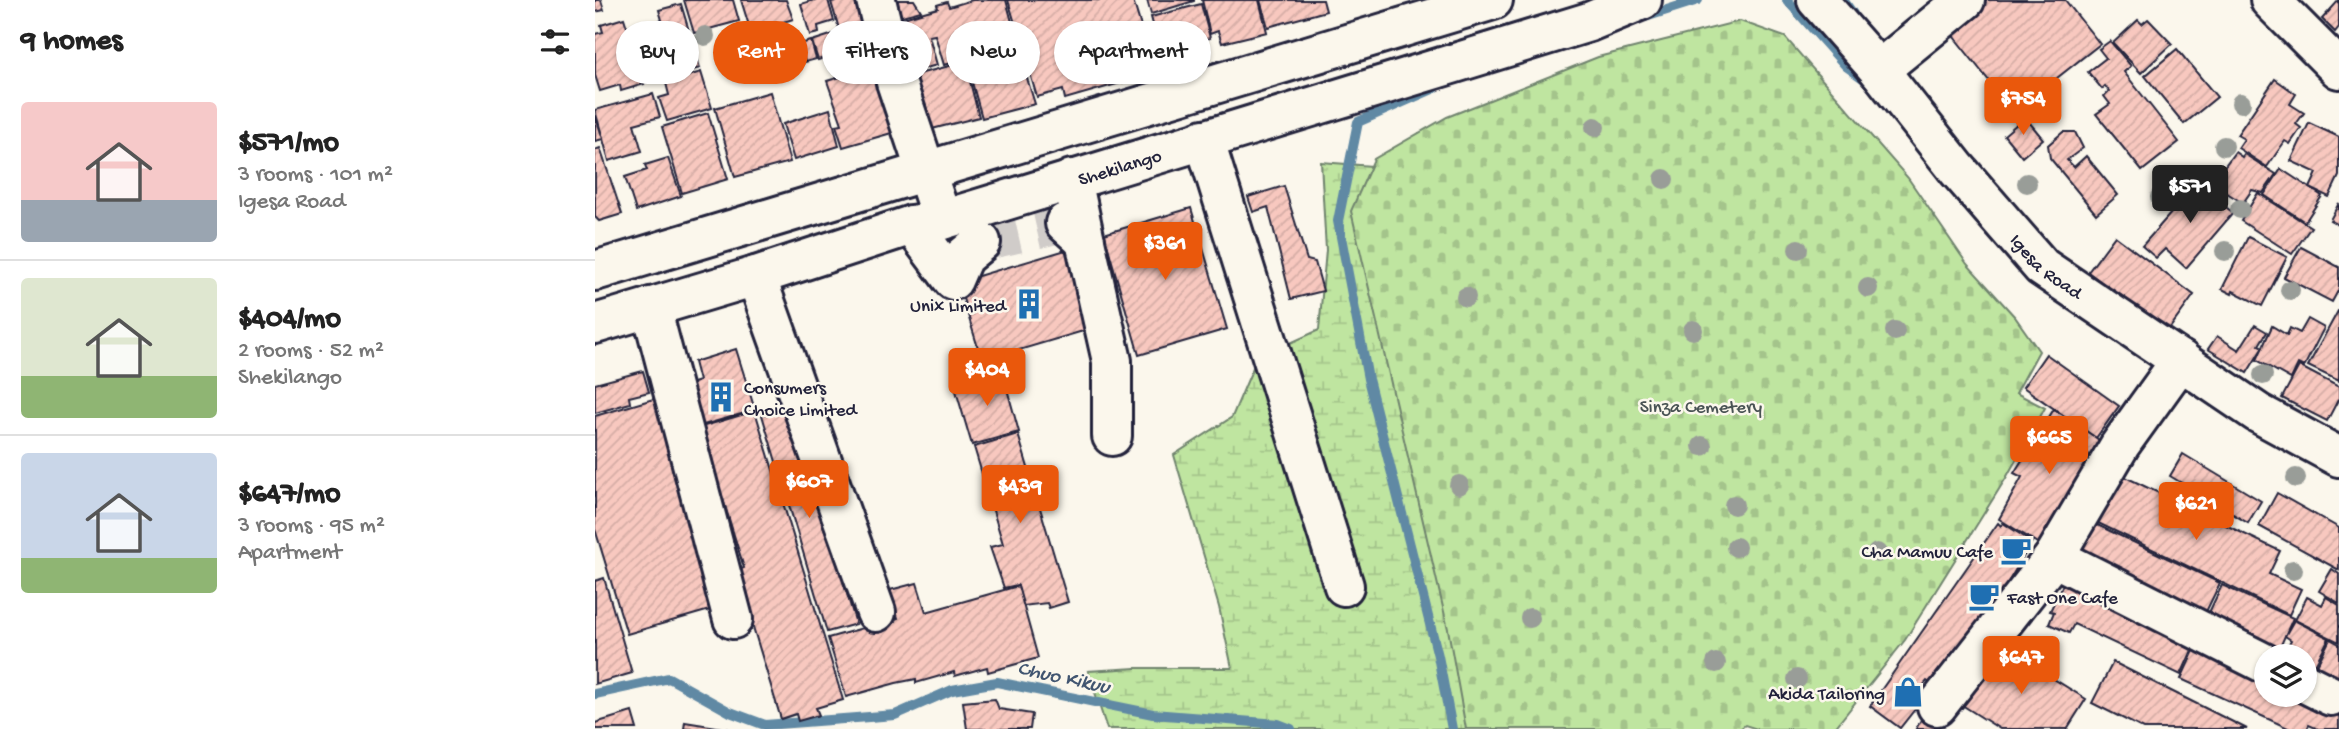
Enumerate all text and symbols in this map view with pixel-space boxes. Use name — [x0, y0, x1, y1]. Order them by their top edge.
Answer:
chip: Buy — [616, 21, 699, 84]
chip: Rent — [713, 21, 808, 84]
chip: Filters — [822, 21, 932, 84]
chip: New — [946, 21, 1040, 84]
chip: Apartment — [1054, 21, 1211, 84]
icon: filters — [536, 23, 574, 61]
text: 9 homes — [21, 25, 123, 60]
pin: $754 — [1982, 78, 2064, 137]
text: $754 — [2000, 86, 2046, 113]
text: $571/mo — [238, 127, 339, 162]
icon: home — [77, 130, 161, 214]
street label: Shekilango — [1076, 145, 1165, 193]
text: 3 rooms · 101 m² — [238, 162, 393, 189]
pin: $571 — [2149, 166, 2231, 225]
text: $571 — [2168, 174, 2212, 201]
text: Igesa Road — [238, 189, 345, 216]
pin: $361 — [1124, 222, 1206, 282]
street label: Igesa Road — [2003, 230, 2087, 307]
text: $361 — [1143, 231, 1187, 258]
building icon: Unix Limited — [1012, 287, 1046, 321]
place label: Unix Limited — [910, 296, 1008, 319]
text: $404/mo — [238, 303, 341, 338]
icon: home — [77, 306, 161, 390]
text: 2 rooms · 52 m² — [238, 338, 384, 365]
pin: $404 — [946, 348, 1028, 408]
text: $404 — [964, 357, 1010, 384]
text: Shekilango — [238, 365, 342, 392]
place label: Consumers Choice Limited — [744, 378, 858, 423]
building icon: Consumers Choice Limited — [704, 380, 738, 414]
park label: Sinza Cemetery — [1640, 397, 1763, 420]
pin: $665 — [2008, 416, 2090, 476]
text: $665 — [2026, 425, 2072, 452]
pin: $607 — [768, 461, 850, 520]
pin: $439 — [979, 466, 1061, 525]
text: $607 — [785, 469, 833, 496]
text: $439 — [998, 474, 1042, 501]
text: $647/mo — [238, 478, 341, 513]
icon: home — [77, 481, 161, 565]
pin: $621 — [2155, 482, 2237, 542]
text: $621 — [2175, 491, 2217, 518]
text: 3 rooms · 95 m² — [238, 513, 385, 540]
cafe icon: Cha Mamuu Cafe — [1999, 533, 2033, 567]
text: Apartment — [238, 540, 342, 567]
place label: Cha Mamuu Cafe — [1861, 542, 1993, 565]
cafe icon: Fast One Cafe — [1967, 579, 2001, 613]
place label: Fast One Cafe — [2006, 588, 2118, 611]
pin: $647 — [1980, 636, 2062, 696]
map controls — [2254, 644, 2317, 707]
button: layers — [2254, 644, 2317, 707]
text: $647 — [1999, 645, 2043, 672]
water label: Chuo Kikuu — [1015, 657, 1114, 702]
shop icon: Akida Tailoring — [1891, 675, 1925, 709]
place label: Akida Tailoring — [1768, 684, 1885, 707]

